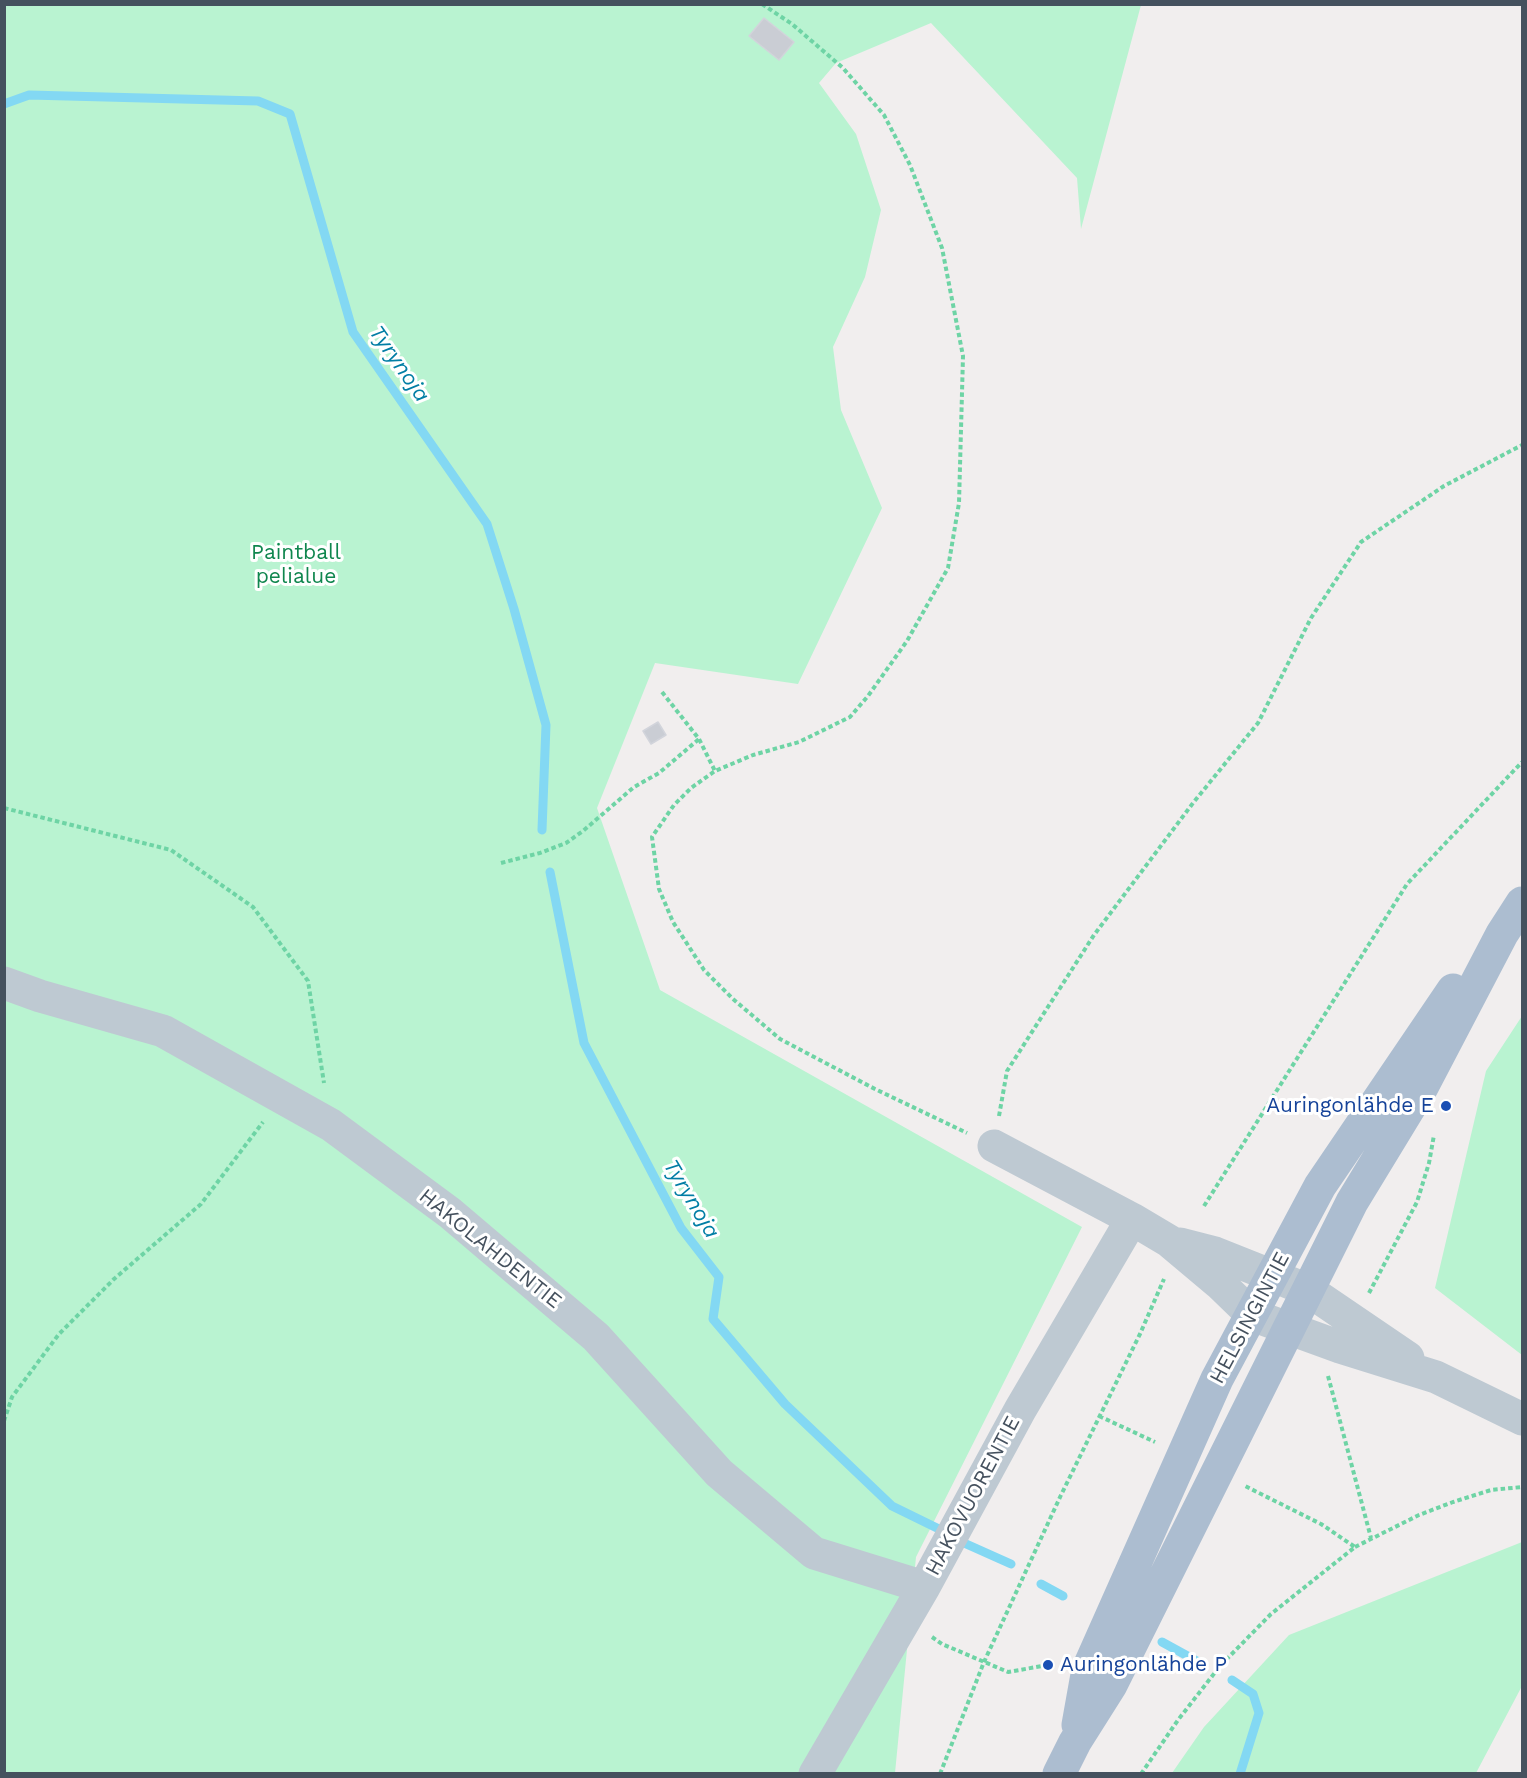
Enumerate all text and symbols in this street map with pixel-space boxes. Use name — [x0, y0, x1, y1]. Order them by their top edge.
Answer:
water label: Tyrynoja — [363, 321, 435, 407]
park label: Paintball pelialue — [251, 540, 341, 590]
place label: Auringonlähde E — [1266, 1093, 1434, 1119]
marker: Auringonlähde E — [1439, 1099, 1453, 1113]
water label: Tyrynoja — [657, 1155, 725, 1243]
street label: HAKOLAHDENTIE — [414, 1184, 566, 1314]
street label: HELSINGINTIE — [1205, 1248, 1295, 1388]
street label: HAKOVUORENTIE — [920, 1412, 1026, 1580]
place label: Auringonlähde P — [1060, 1652, 1227, 1678]
marker: Auringonlähde P — [1041, 1658, 1055, 1672]

